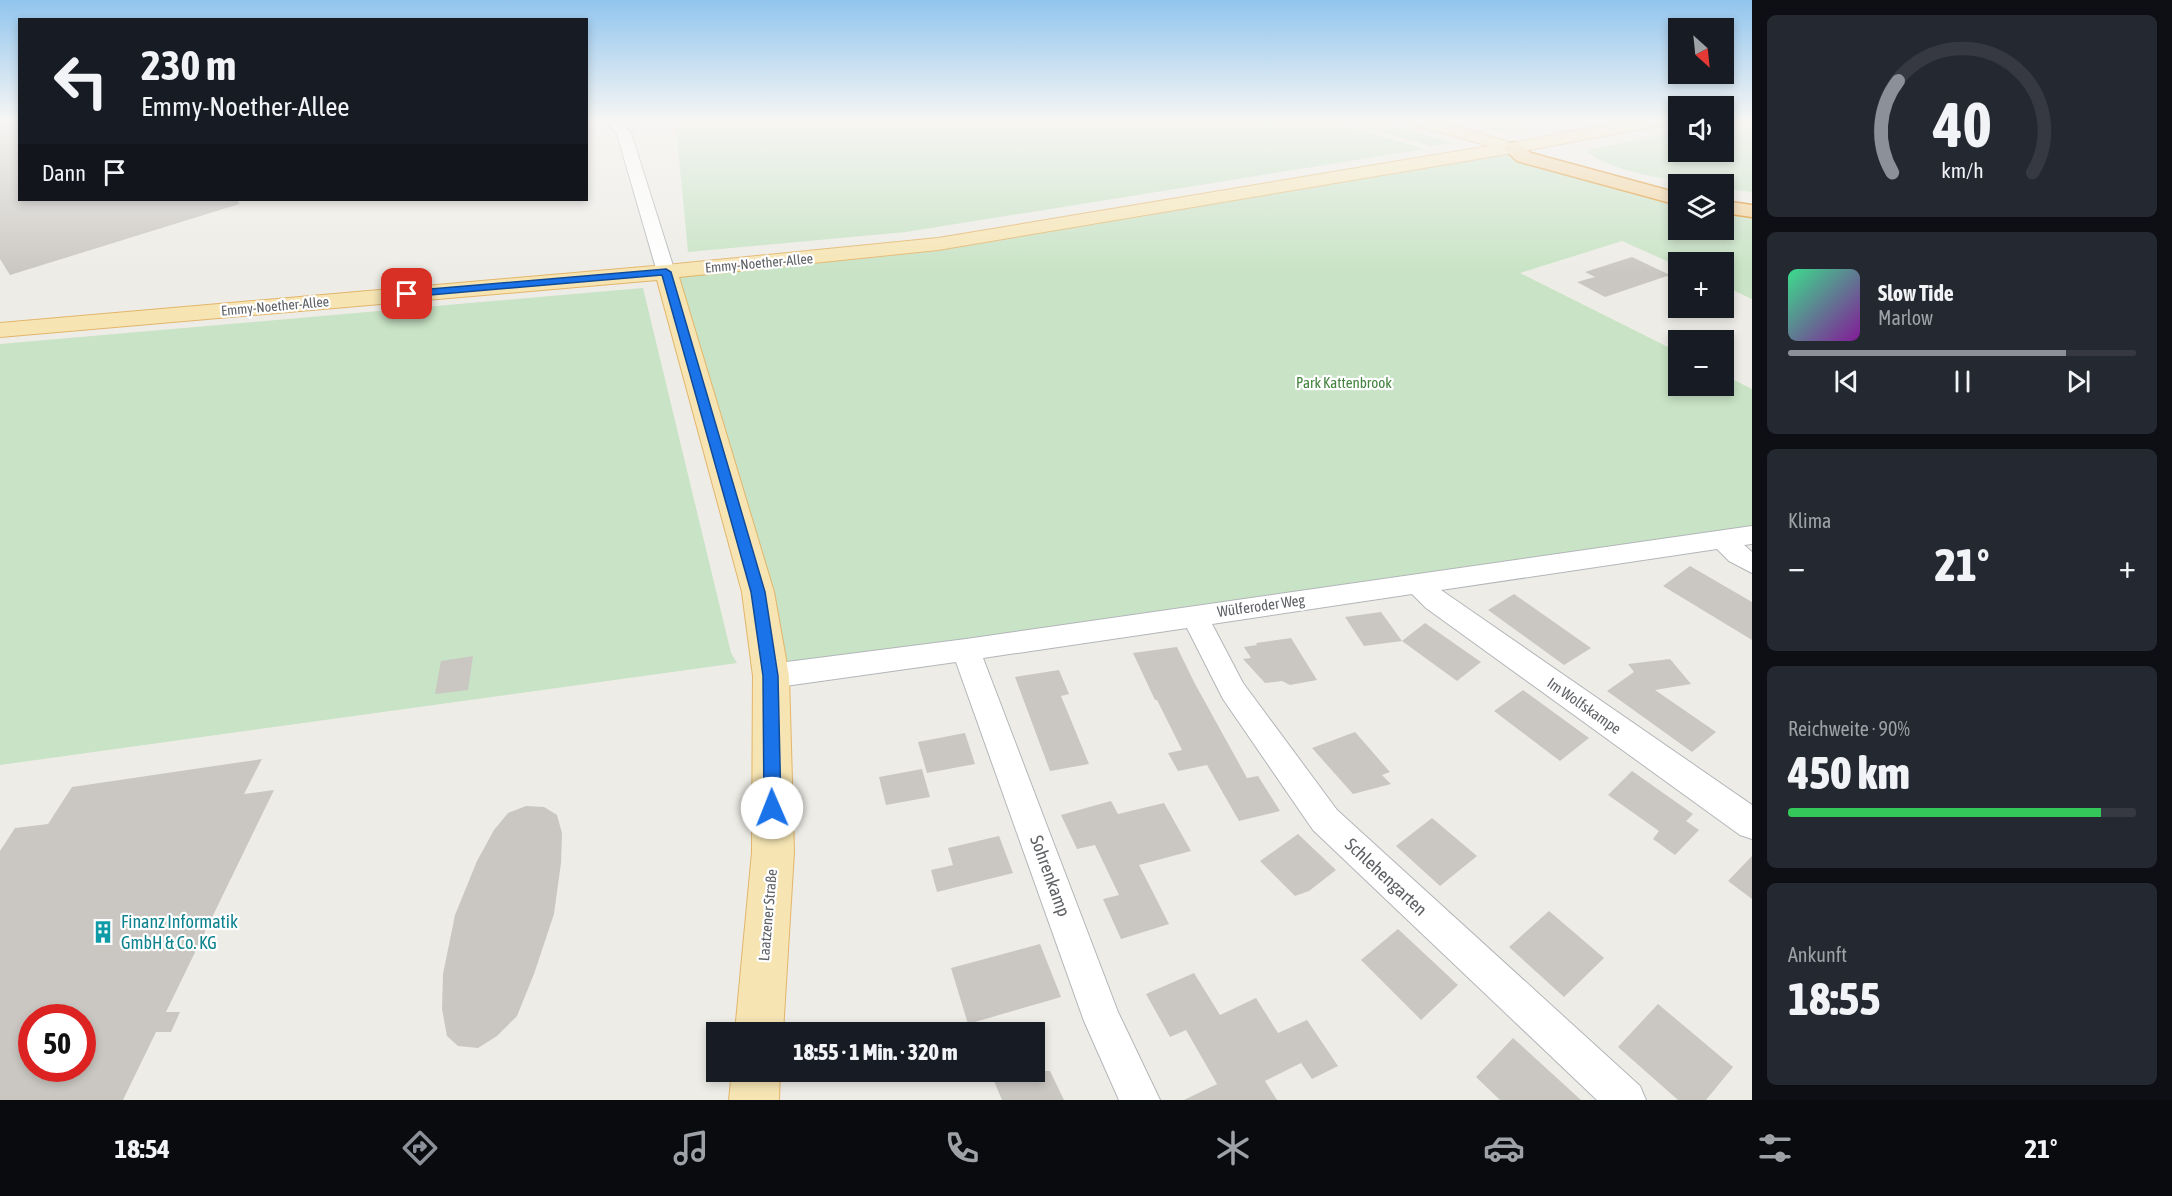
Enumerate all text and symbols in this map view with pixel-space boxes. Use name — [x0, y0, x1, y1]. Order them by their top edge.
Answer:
north arrow — [1668, 18, 1734, 84]
map controls — [1668, 18, 1734, 396]
text: 230 m — [141, 41, 236, 89]
icon: left — [42, 42, 120, 120]
text: 40 — [1932, 89, 1991, 160]
text: Emmy-Noether-Allee — [141, 91, 350, 122]
button: sound — [1668, 96, 1734, 162]
icon: arrive — [98, 156, 131, 189]
text: km/h — [1941, 158, 1983, 183]
text: Dann — [42, 160, 86, 186]
button: layers — [1668, 174, 1734, 240]
street label: Emmy-Noether-Allee — [704, 250, 814, 276]
button: + — [1668, 252, 1734, 318]
pin — [381, 268, 432, 319]
icon: arrive — [390, 277, 423, 310]
text: Slow Tide — [1878, 280, 1954, 306]
street label: Emmy-Noether-Allee — [220, 293, 330, 319]
text: Marlow — [1878, 306, 1933, 329]
button: − — [1668, 330, 1734, 396]
icon: previous — [1830, 365, 1863, 398]
icon: pause — [1946, 365, 1979, 398]
icon: next — [2062, 365, 2095, 398]
park label: Park Kattenbrook — [1296, 374, 1392, 391]
text: Klima — [1788, 509, 1831, 532]
text: 21° — [1935, 539, 1989, 591]
text: − — [1788, 547, 1805, 585]
text: + — [2119, 547, 2136, 585]
street label: Wülferoder Weg — [1216, 591, 1306, 620]
street label: Im Wolfskampe — [1544, 674, 1624, 737]
text: Reichweite · 90% — [1788, 717, 1910, 740]
text: 450 km — [1788, 747, 1910, 799]
position arrow — [740, 776, 804, 840]
street label: Sohrenkamp — [1026, 832, 1075, 919]
street label: Schlehengarten — [1341, 833, 1432, 920]
street label: Laatzener Straße — [755, 868, 780, 962]
place label: Finanz Informatik GmbH & Co. KG — [121, 911, 238, 953]
building icon: Finanz Informatik GmbH & Co. KG — [90, 919, 116, 945]
text: Ankunft — [1788, 943, 1847, 966]
text: 18:55 — [1788, 973, 1881, 1025]
speed limit sign: 50 — [18, 1004, 96, 1082]
text: 18:55 · 1 Min. · 320 m — [793, 1039, 958, 1065]
icon: directions — [399, 1127, 441, 1169]
icon: music — [670, 1127, 712, 1169]
icon: phone — [941, 1127, 983, 1169]
icon: climate — [1212, 1127, 1254, 1169]
icon: car — [1483, 1127, 1525, 1169]
icon: filters — [1754, 1127, 1796, 1169]
text: 18:54 — [114, 1133, 170, 1164]
text: 21° — [2025, 1133, 2057, 1164]

